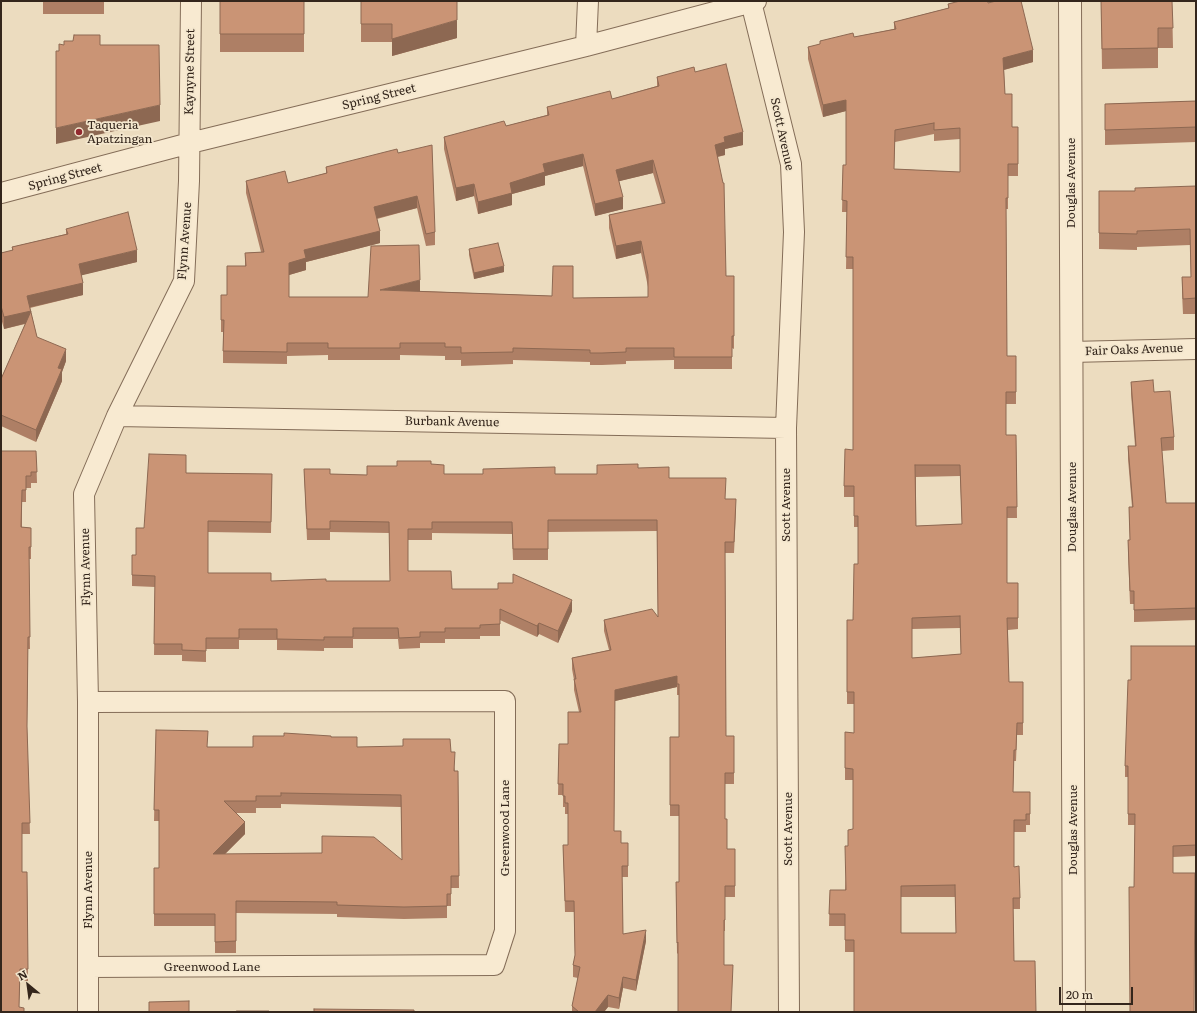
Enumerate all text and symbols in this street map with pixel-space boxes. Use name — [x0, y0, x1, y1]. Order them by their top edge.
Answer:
street label: Kaynyne Street — [182, 29, 198, 115]
street label: Spring Street — [341, 81, 417, 113]
street label: Scott Avenue — [767, 96, 797, 172]
place label: Taqueria Apatzingan — [87, 118, 153, 146]
marker: Taqueria Apatzingan — [74, 127, 84, 137]
street label: Douglas Avenue — [1064, 138, 1078, 228]
street label: Spring Street — [27, 160, 103, 194]
street label: Flynn Avenue — [175, 202, 195, 280]
street label: Fair Oaks Avenue — [1085, 341, 1183, 359]
street label: Burbank Avenue — [405, 414, 499, 430]
street label: Douglas Avenue — [1065, 462, 1079, 552]
street label: Scott Avenue — [779, 468, 793, 542]
street label: Flynn Avenue — [78, 528, 94, 606]
street label: Greenwood Lane — [498, 780, 512, 876]
street label: Douglas Avenue — [1066, 785, 1080, 875]
street label: Scott Avenue — [781, 792, 795, 866]
street label: Flynn Avenue — [81, 851, 95, 929]
street label: Greenwood Lane — [164, 960, 260, 974]
north arrow — [8, 965, 48, 1005]
text: N — [14, 965, 30, 984]
scale bar — [1061, 979, 1135, 1005]
text: 20 m — [1066, 985, 1093, 1003]

